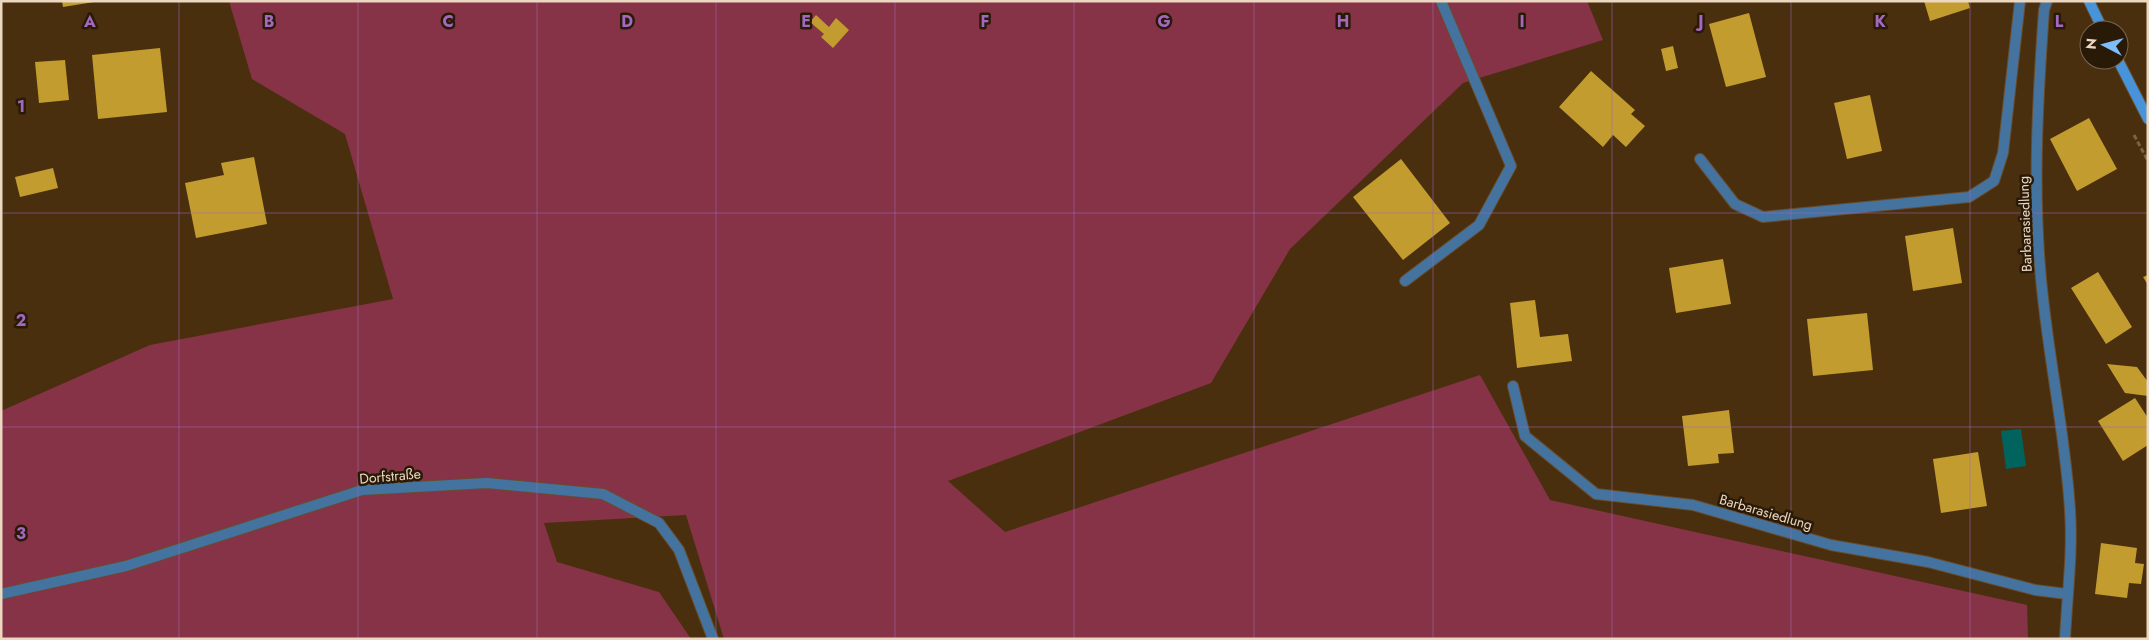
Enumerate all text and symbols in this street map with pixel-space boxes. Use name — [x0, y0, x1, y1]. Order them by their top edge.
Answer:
text: A — [83, 10, 96, 33]
text: B — [264, 10, 274, 33]
text: C — [442, 10, 454, 33]
text: D — [621, 10, 633, 33]
text: E — [801, 10, 811, 33]
text: F — [981, 10, 989, 33]
text: G — [1157, 10, 1171, 33]
text: H — [1337, 10, 1349, 33]
text: I — [1519, 10, 1525, 33]
text: J — [1695, 10, 1704, 33]
text: K — [1874, 10, 1886, 33]
text: L — [2055, 10, 2064, 33]
north arrow — [2079, 20, 2129, 70]
text: N — [2081, 37, 2102, 50]
text: 1 — [17, 95, 25, 118]
street label: Barbarasiedlung — [2013, 176, 2037, 272]
text: 2 — [16, 309, 26, 332]
street label: Dorfstraße — [358, 463, 422, 489]
street label: Barbarasiedlung — [1717, 489, 1815, 535]
text: 3 — [16, 522, 26, 545]

